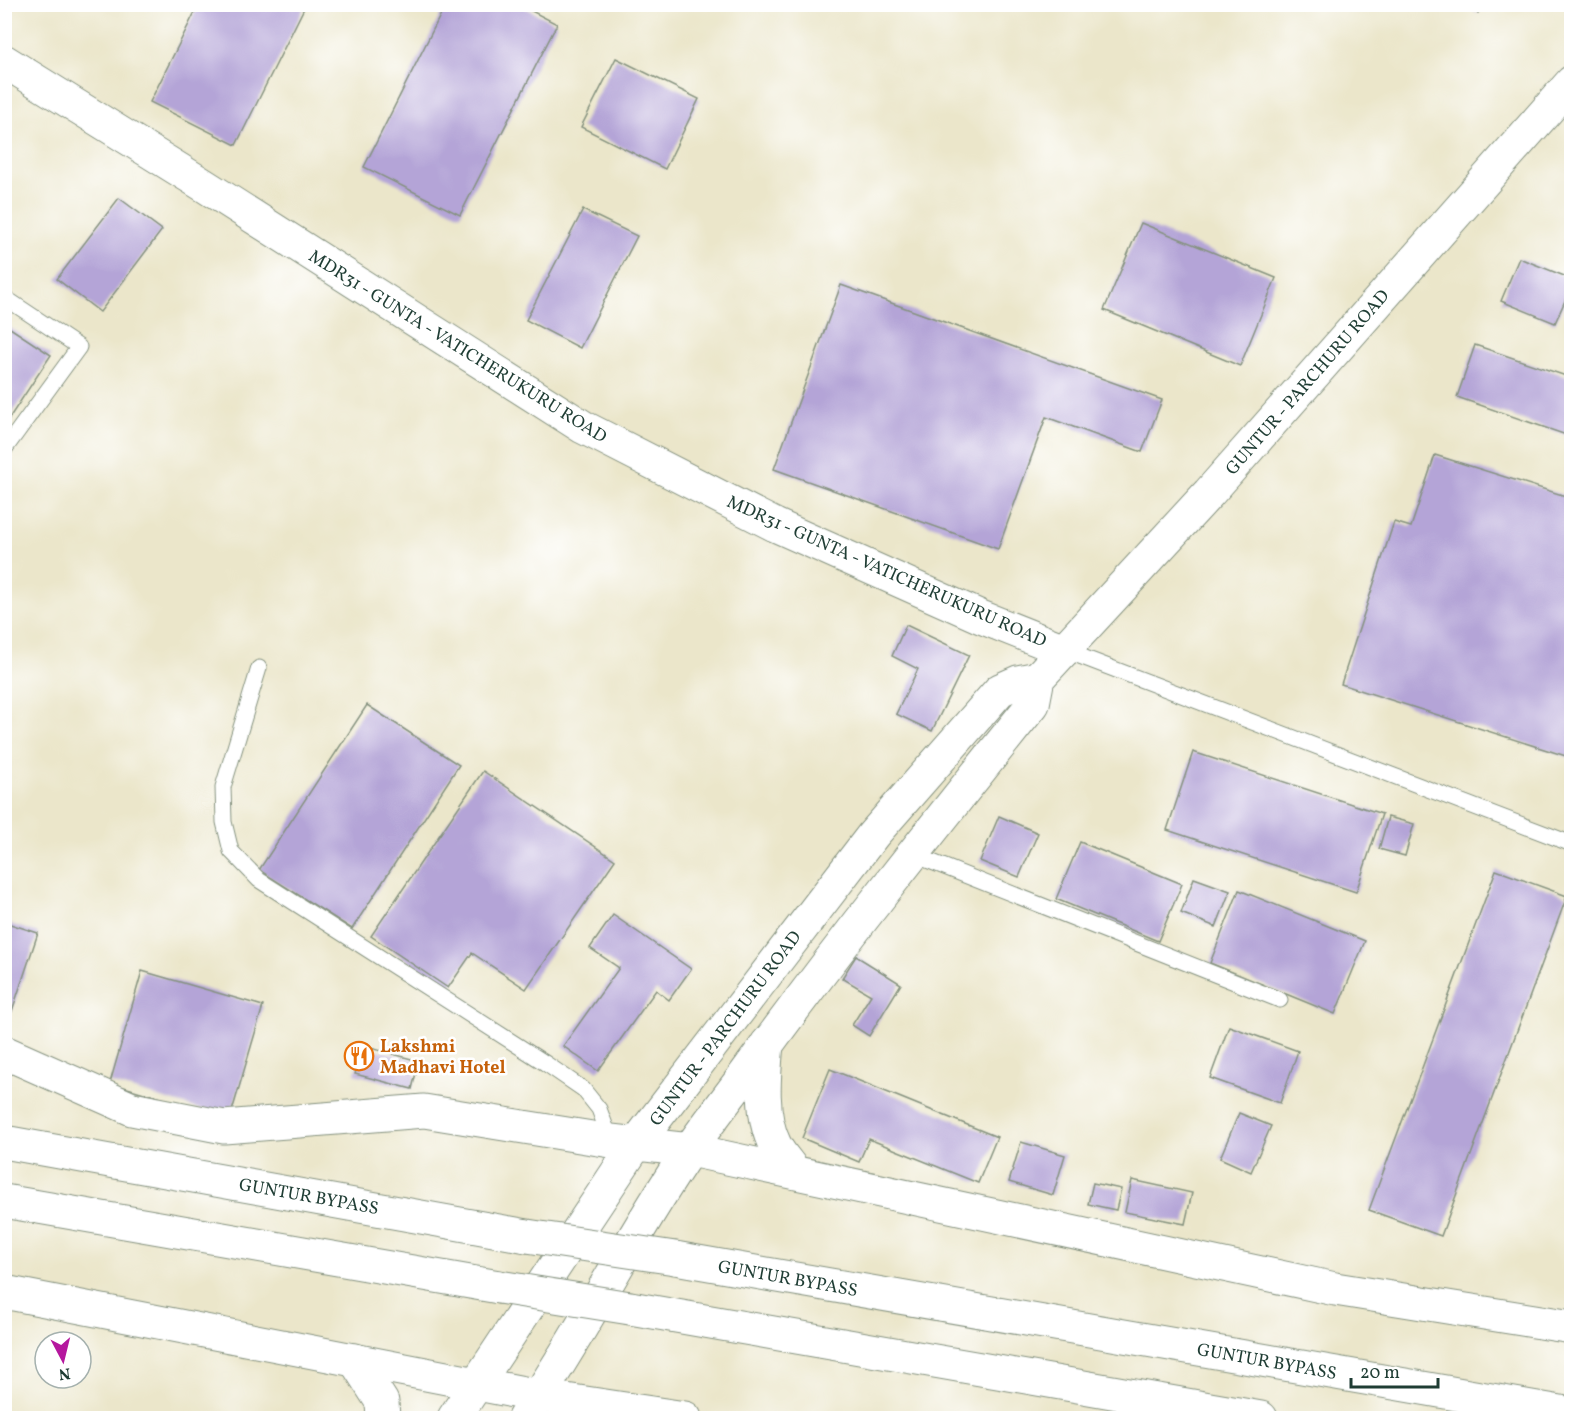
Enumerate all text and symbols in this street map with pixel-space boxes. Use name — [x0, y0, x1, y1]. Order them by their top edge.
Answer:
street label: MDR31 - GUNTA - VATICHERUKURU ROAD — [303, 245, 611, 450]
street label: GUNTUR - PARCHURU ROAD — [1220, 285, 1396, 481]
street label: MDR31 - GUNTA - VATICHERUKURU ROAD — [722, 490, 1050, 654]
street label: GUNTUR - PARCHURU ROAD — [644, 926, 808, 1132]
place label: Lakshmi Madhavi Hotel — [380, 1035, 506, 1081]
restaurant icon: Lakshmi Madhavi Hotel — [343, 1040, 375, 1072]
street label: GUNTUR BYPASS — [237, 1173, 381, 1222]
street label: GUNTUR BYPASS — [716, 1255, 860, 1304]
north arrow — [33, 1330, 93, 1390]
street label: GUNTUR BYPASS — [1195, 1338, 1339, 1387]
scale bar — [1351, 1351, 1438, 1389]
text: N — [57, 1361, 72, 1385]
text: 20 m — [1360, 1361, 1400, 1386]

